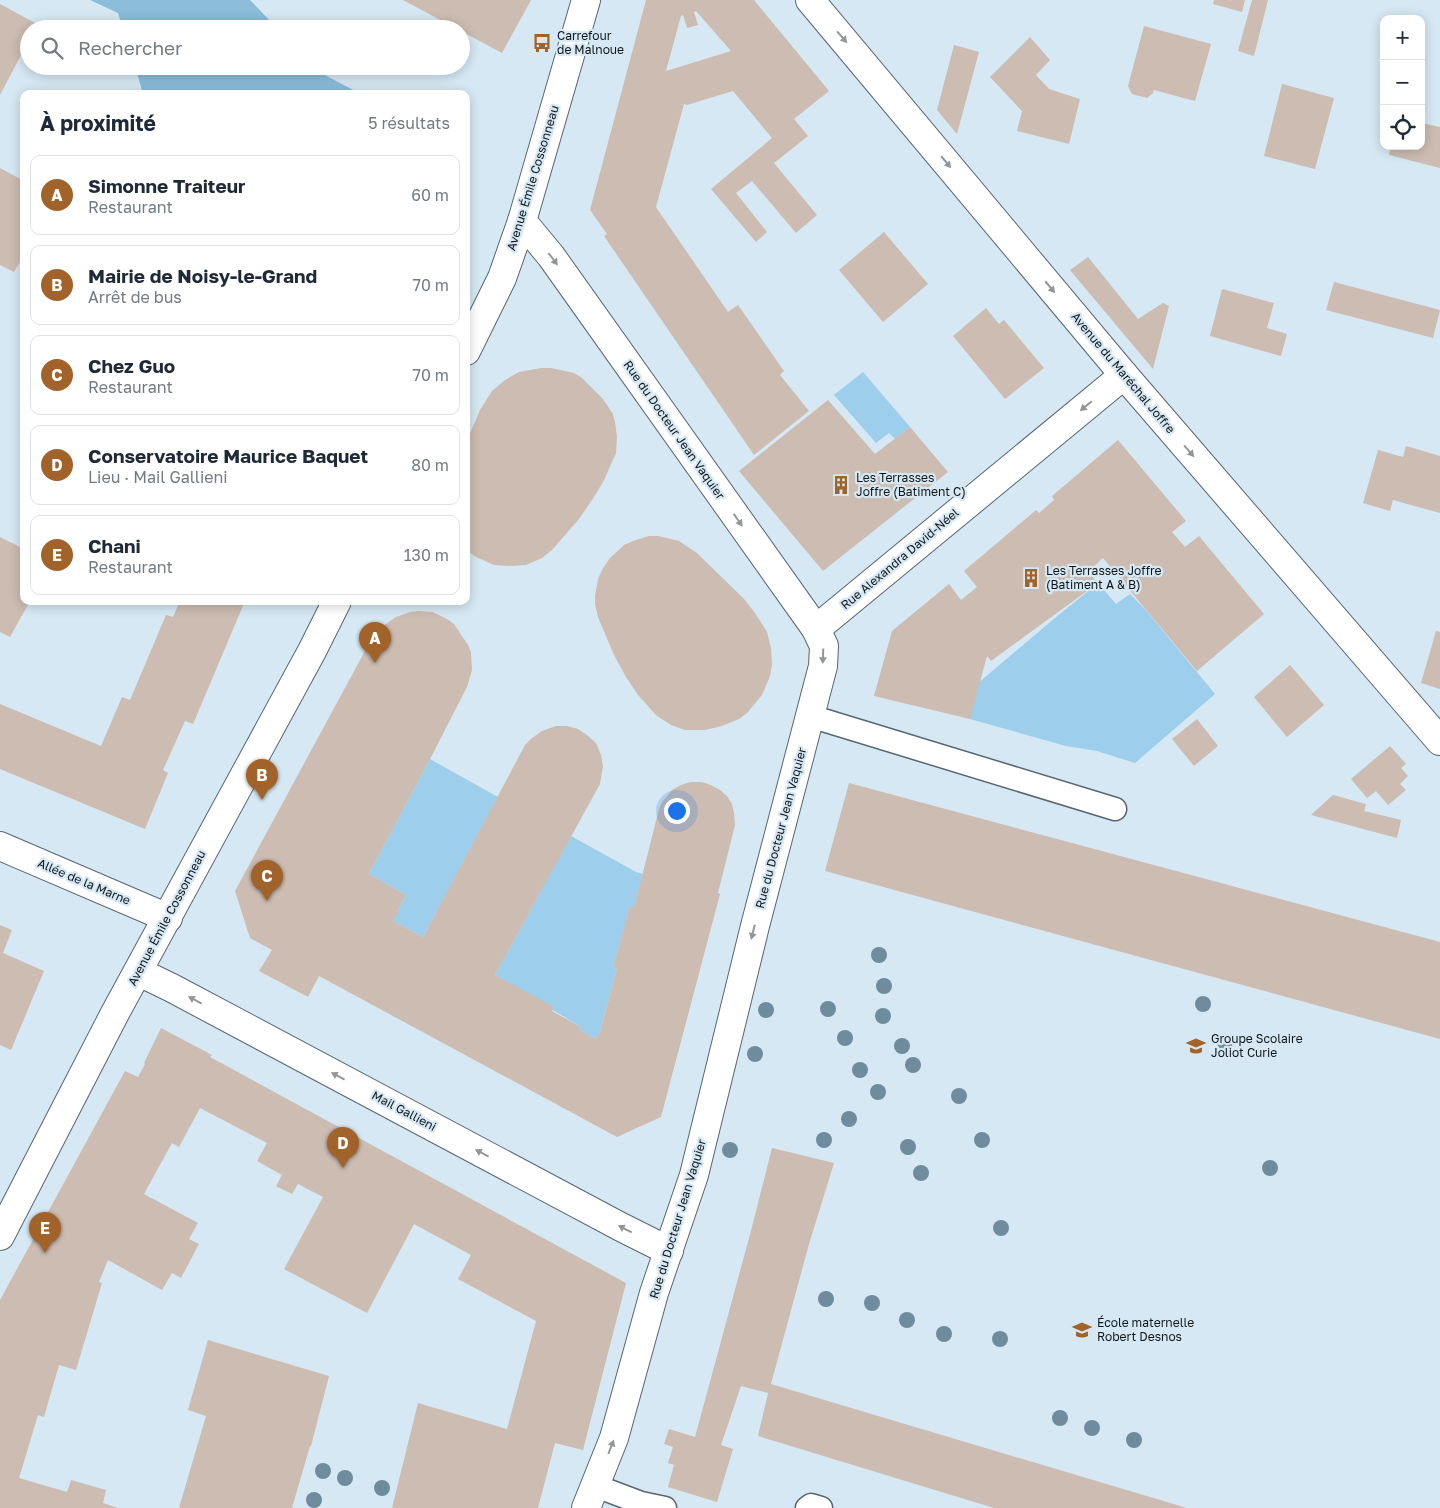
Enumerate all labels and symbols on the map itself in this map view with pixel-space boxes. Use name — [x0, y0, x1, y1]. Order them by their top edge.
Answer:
place label: Carrefour de Malnoue — [557, 28, 624, 57]
one-way arrow — [836, 31, 847, 43]
bus stop icon: Carrefour de Malnoue — [531, 32, 553, 54]
street label: Avenue Émile Cossonneau — [503, 103, 562, 252]
one-way arrow — [940, 156, 951, 168]
one-way arrow — [547, 252, 558, 265]
one-way arrow — [1044, 280, 1055, 293]
street label: Avenue du Maréchal Joffre — [1068, 309, 1178, 436]
street label: Rue du Docteur Jean Vaquier — [621, 357, 728, 502]
one-way arrow — [1080, 401, 1093, 412]
one-way arrow — [1183, 444, 1195, 456]
place label: Les Terrasses Joffre (Batiment C) — [856, 470, 966, 499]
building icon: Les Terrasses Joffre (Batiment C) — [830, 474, 852, 496]
street label: Rue Alexandra David-Néel — [838, 505, 962, 612]
one-way arrow — [733, 513, 743, 526]
place label: Les Terrasses Joffre (Batiment A & B) — [1046, 563, 1162, 592]
building icon: Les Terrasses Joffre (Batiment A & B) — [1020, 567, 1042, 589]
pin: A — [359, 622, 391, 663]
one-way arrow — [819, 648, 827, 664]
street label: Rue du Docteur Jean Vaquier — [752, 745, 809, 910]
pin: B — [246, 759, 278, 800]
your location — [664, 798, 690, 824]
street label: Avenue Émile Cossonneau — [124, 847, 209, 988]
street label: Allée de la Marne — [36, 855, 133, 908]
pin: C — [251, 860, 283, 901]
one-way arrow — [749, 924, 757, 939]
one-way arrow — [187, 996, 202, 1004]
place label: Groupe Scolaire Joliot Curie — [1211, 1031, 1303, 1060]
school or university icon: Groupe Scolaire Joliot Curie — [1185, 1035, 1207, 1057]
one-way arrow — [331, 1072, 345, 1080]
street label: Mail Gallieni — [369, 1087, 439, 1134]
pin: D — [327, 1127, 359, 1168]
street label: Rue du Docteur Jean Vaquier — [646, 1137, 709, 1300]
one-way arrow — [474, 1149, 489, 1157]
pin: E — [29, 1212, 61, 1253]
one-way arrow — [618, 1225, 632, 1233]
place label: École maternelle Robert Desnos — [1097, 1315, 1194, 1344]
school or university icon: École maternelle Robert Desnos — [1071, 1319, 1093, 1341]
one-way arrow — [607, 1439, 615, 1454]

